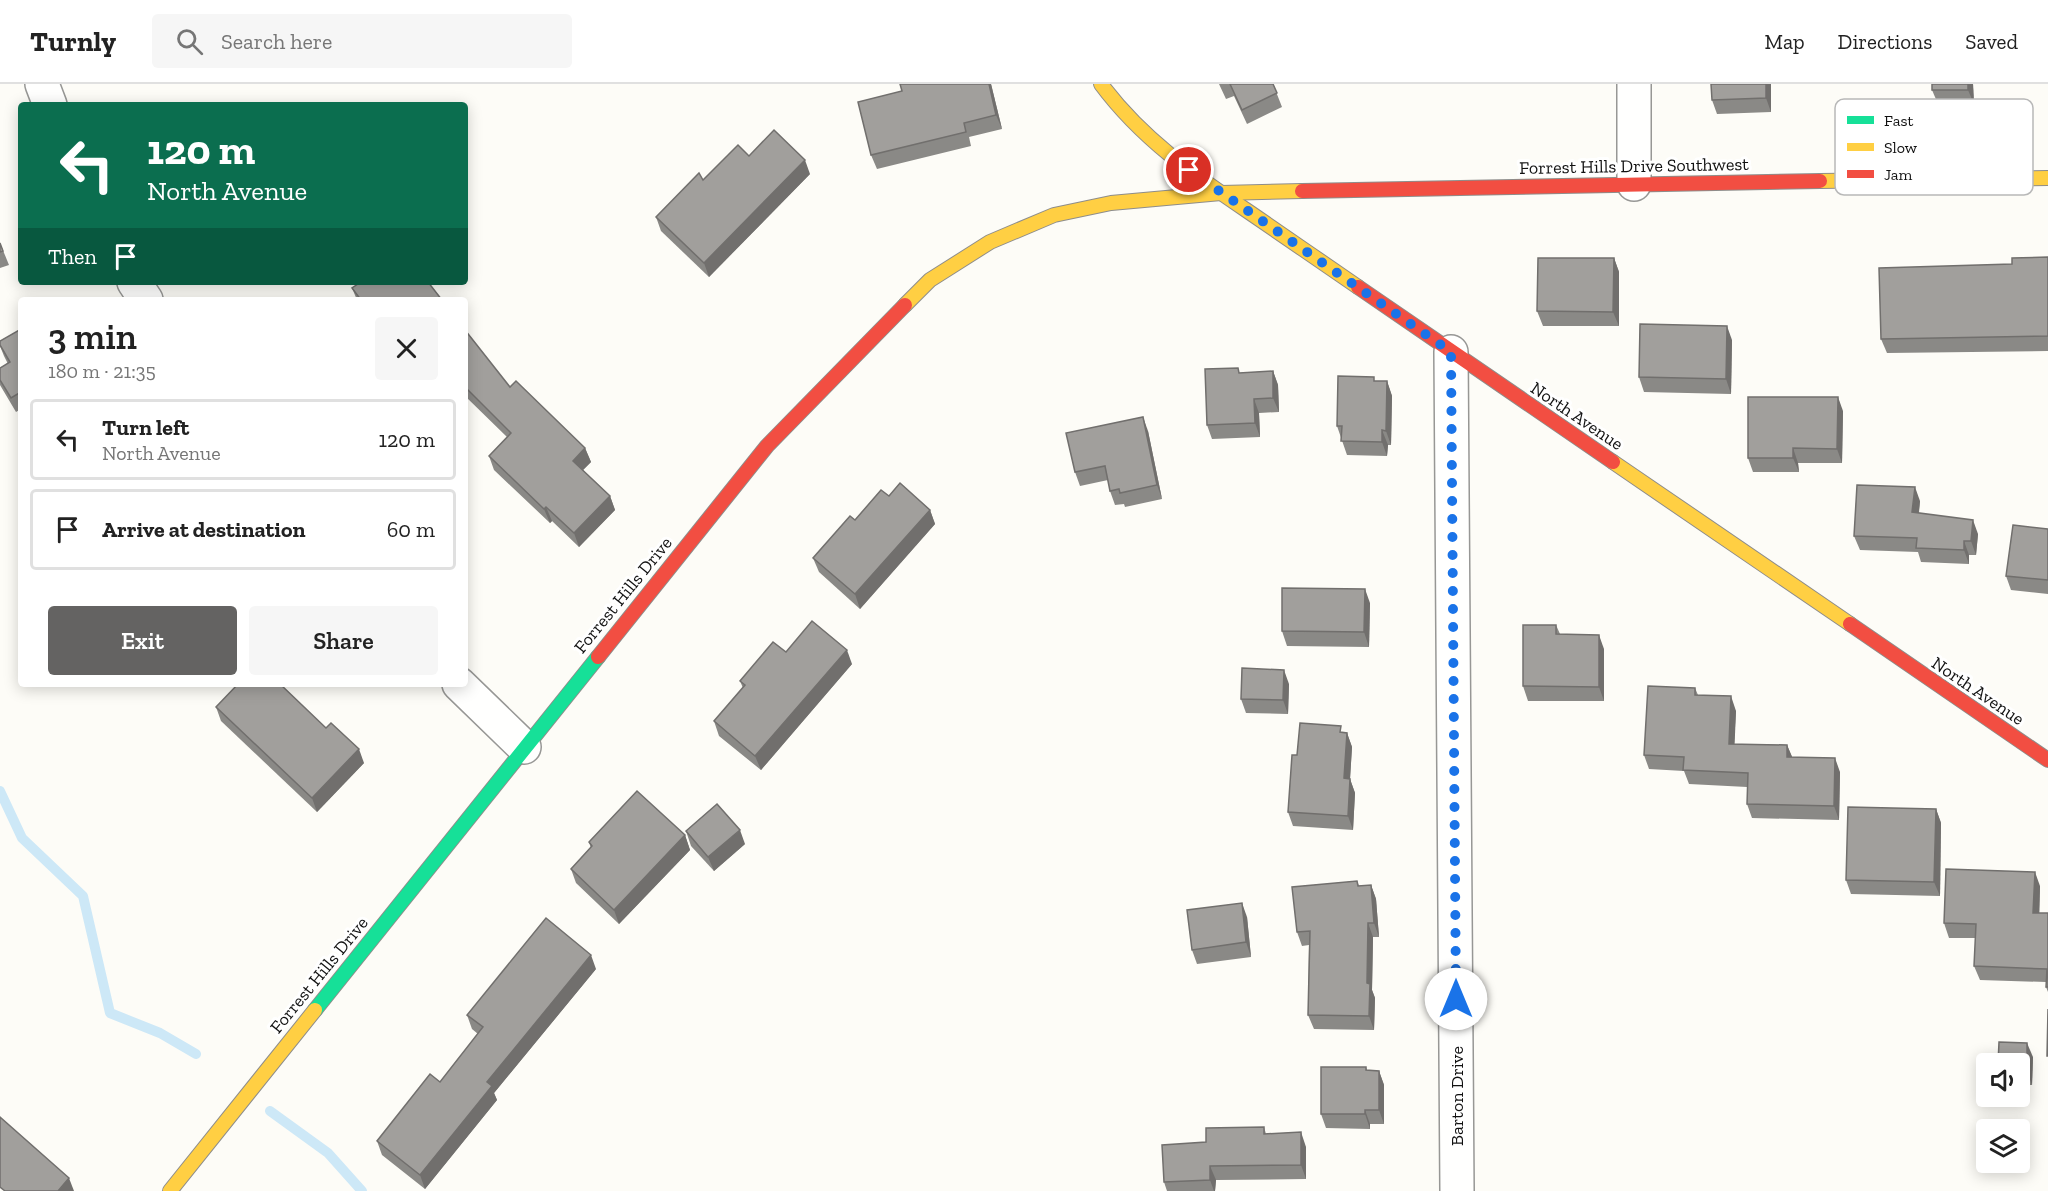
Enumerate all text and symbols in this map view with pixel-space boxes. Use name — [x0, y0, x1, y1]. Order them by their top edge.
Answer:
search box — [152, 14, 572, 68]
text: Turnly — [30, 25, 116, 58]
icon: search — [173, 25, 206, 58]
text: Search here — [221, 28, 332, 55]
text: Map — [1765, 29, 1805, 54]
text: Directions — [1838, 29, 1932, 54]
text: Saved — [1965, 29, 2018, 54]
legend — [1835, 99, 2033, 195]
text: Fast — [1884, 111, 1913, 130]
text: 120 m — [147, 124, 255, 175]
icon: left — [48, 126, 126, 204]
text: Slow — [1884, 138, 1918, 157]
pin — [1163, 144, 1214, 195]
icon: arrive — [1172, 153, 1205, 186]
street label: Forrest Hills Drive Southwest — [1519, 153, 1749, 179]
text: Jam — [1884, 165, 1913, 184]
text: North Avenue — [147, 175, 307, 207]
icon: arrive — [109, 240, 142, 273]
text: Then — [48, 243, 97, 270]
text: 3 min — [48, 315, 137, 358]
button: close — [375, 317, 438, 380]
text: 180 m · 21:35 — [48, 359, 156, 383]
street label: North Avenue — [1527, 377, 1627, 455]
text: Turn left — [102, 414, 189, 441]
icon: left — [51, 423, 84, 456]
text: 120 m — [379, 426, 435, 453]
text: North Avenue — [102, 441, 221, 465]
icon: arrive — [51, 513, 84, 546]
text: Arrive at destination — [102, 516, 305, 543]
text: 60 m — [387, 516, 435, 543]
street label: Forrest Hills Drive — [569, 532, 677, 658]
button: Exit — [48, 606, 237, 675]
button: Share — [249, 606, 438, 675]
street label: North Avenue — [1928, 652, 2028, 730]
street label: Forrest Hills Drive — [265, 912, 373, 1038]
position arrow — [1424, 967, 1488, 1031]
street label: Barton Drive — [1446, 1046, 1468, 1146]
map controls — [1976, 1053, 2030, 1173]
button: sound — [1976, 1053, 2030, 1107]
button: layers — [1976, 1119, 2030, 1173]

